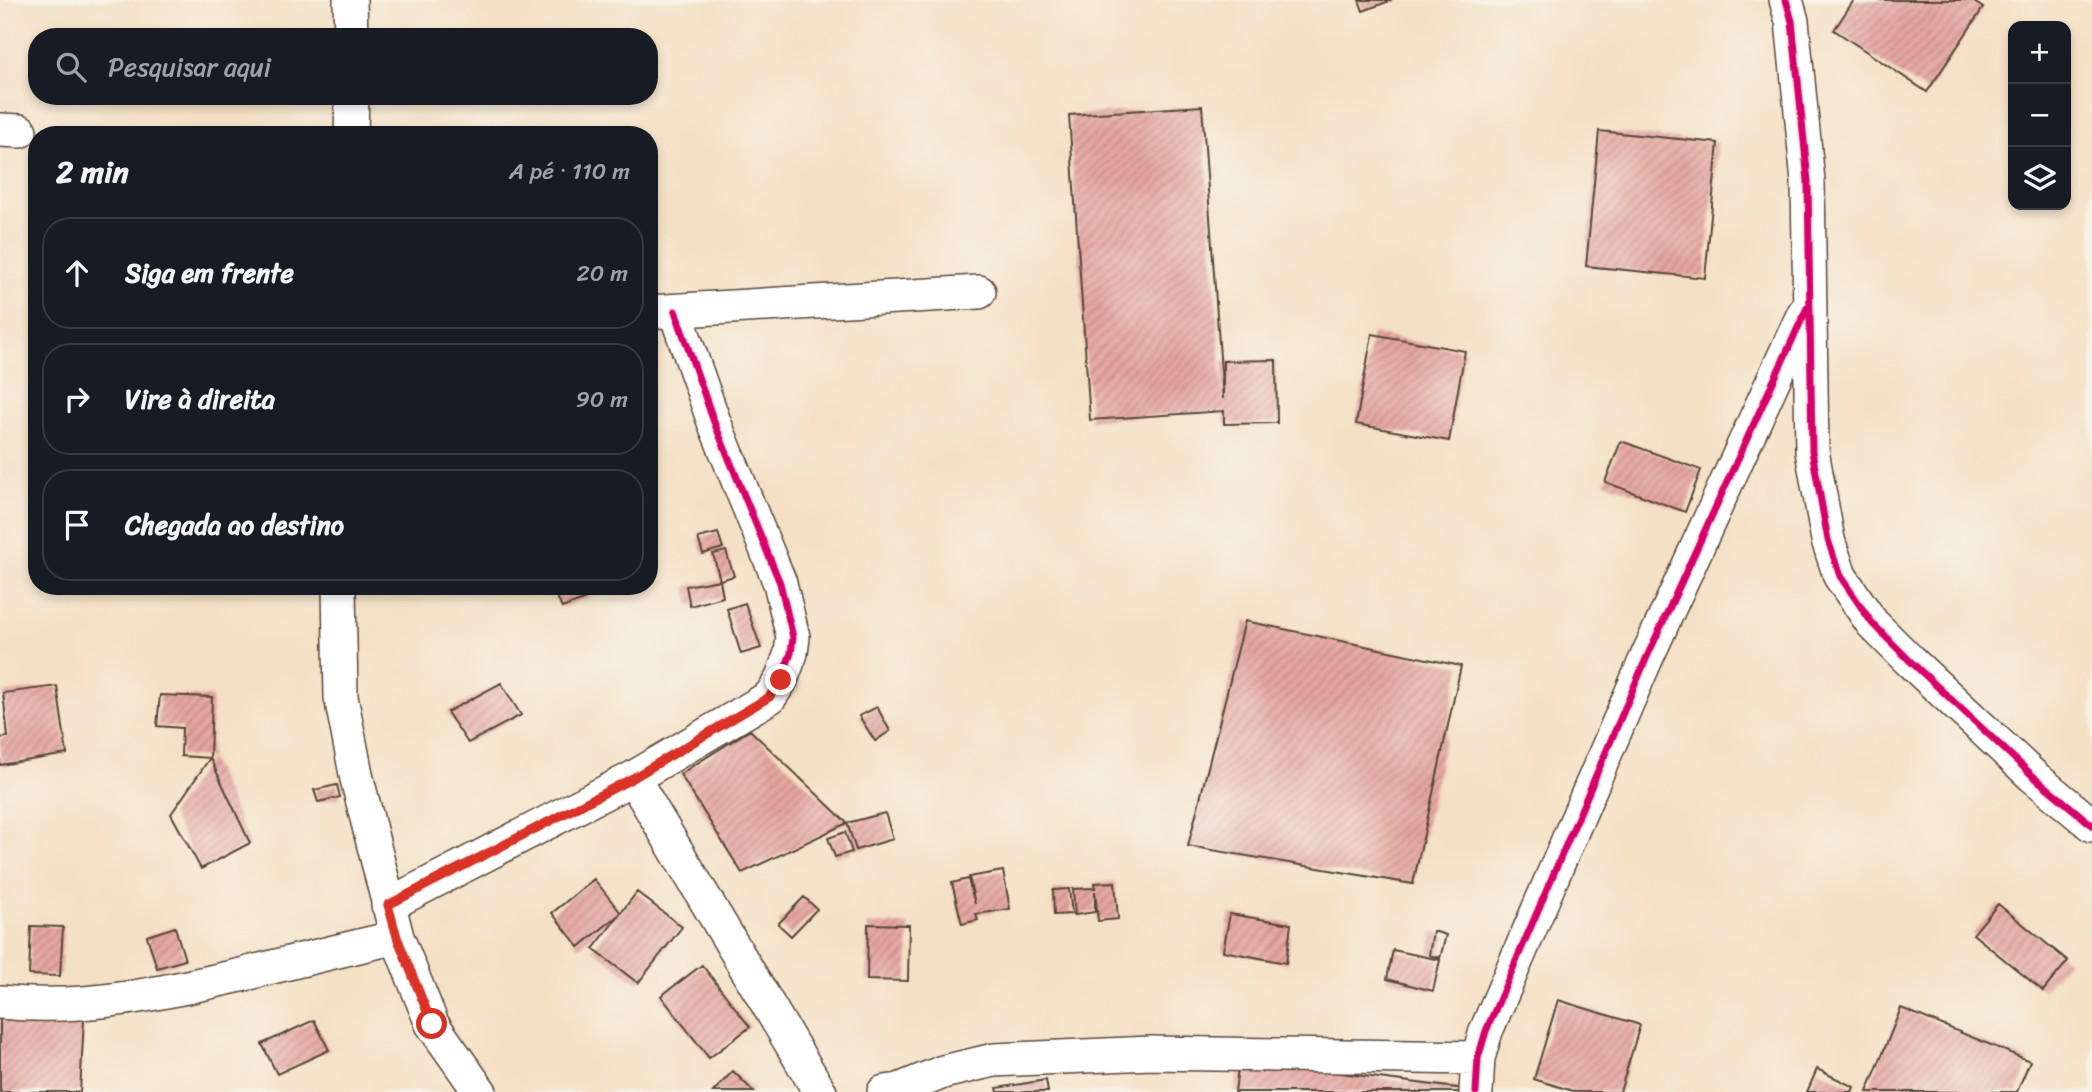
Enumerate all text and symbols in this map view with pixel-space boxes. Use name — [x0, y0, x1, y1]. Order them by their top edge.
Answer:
map controls — [2008, 21, 2071, 210]
button: + — [2008, 21, 2071, 84]
search box — [28, 28, 658, 105]
text: Pesquisar aqui — [108, 44, 271, 90]
icon: search — [52, 48, 90, 86]
button: − — [2008, 84, 2071, 147]
text: 2 min — [56, 145, 129, 199]
button: layers — [2008, 147, 2071, 210]
text: A pé · 110 m — [509, 151, 630, 192]
text: Siga em frente — [125, 250, 294, 296]
text: 20 m — [577, 253, 628, 294]
icon: ahead — [58, 254, 96, 292]
text: Vire à direita — [125, 376, 275, 422]
text: 90 m — [576, 379, 628, 420]
icon: right — [58, 380, 96, 418]
text: Chegada ao destino — [125, 502, 344, 548]
icon: arrive — [58, 506, 96, 544]
route end — [765, 664, 796, 695]
route start — [416, 1008, 447, 1039]

